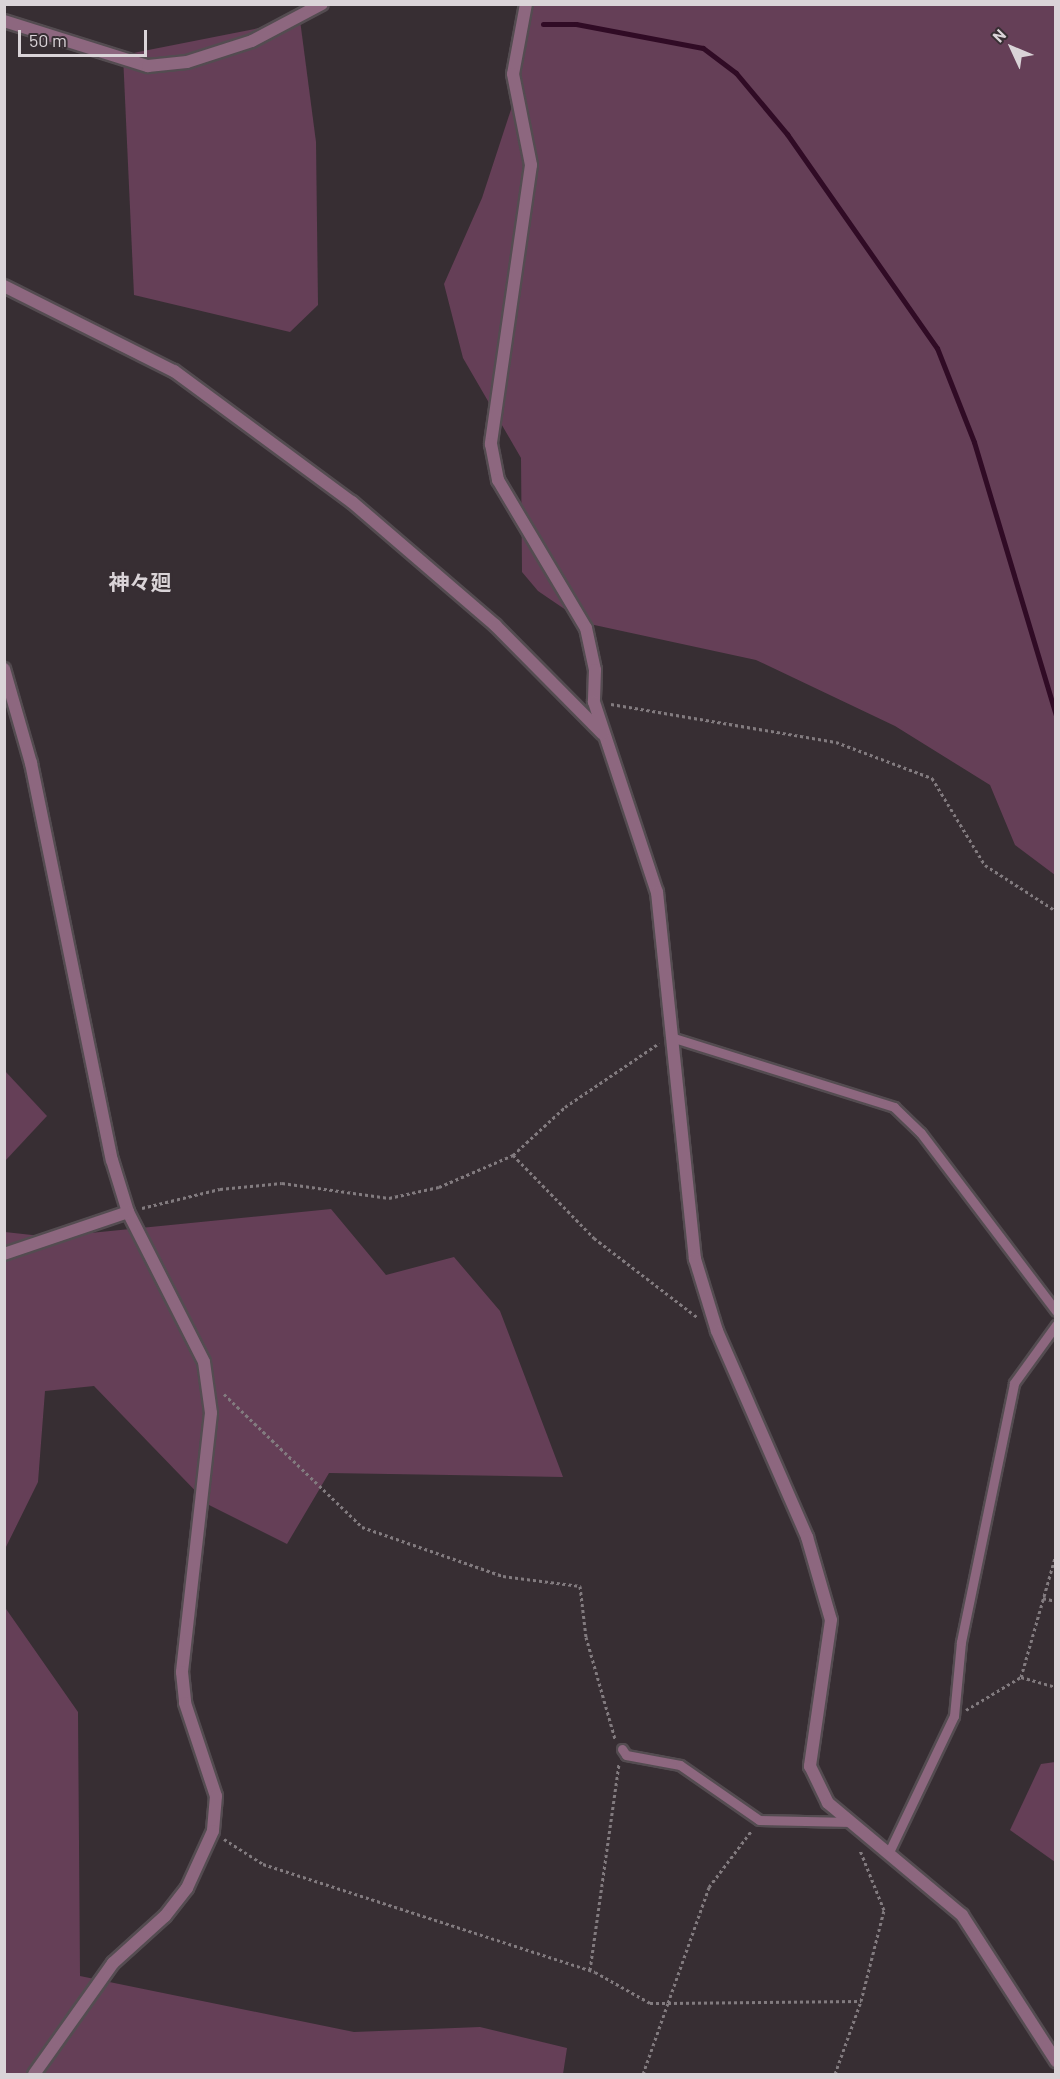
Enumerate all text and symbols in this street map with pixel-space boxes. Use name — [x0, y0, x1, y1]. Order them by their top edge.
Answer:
scale bar — [21, 18, 150, 56]
north arrow — [982, 18, 1042, 78]
text: N — [988, 25, 1009, 46]
text: 50 m — [29, 29, 67, 51]
district label: 神々廻 — [109, 569, 171, 595]

